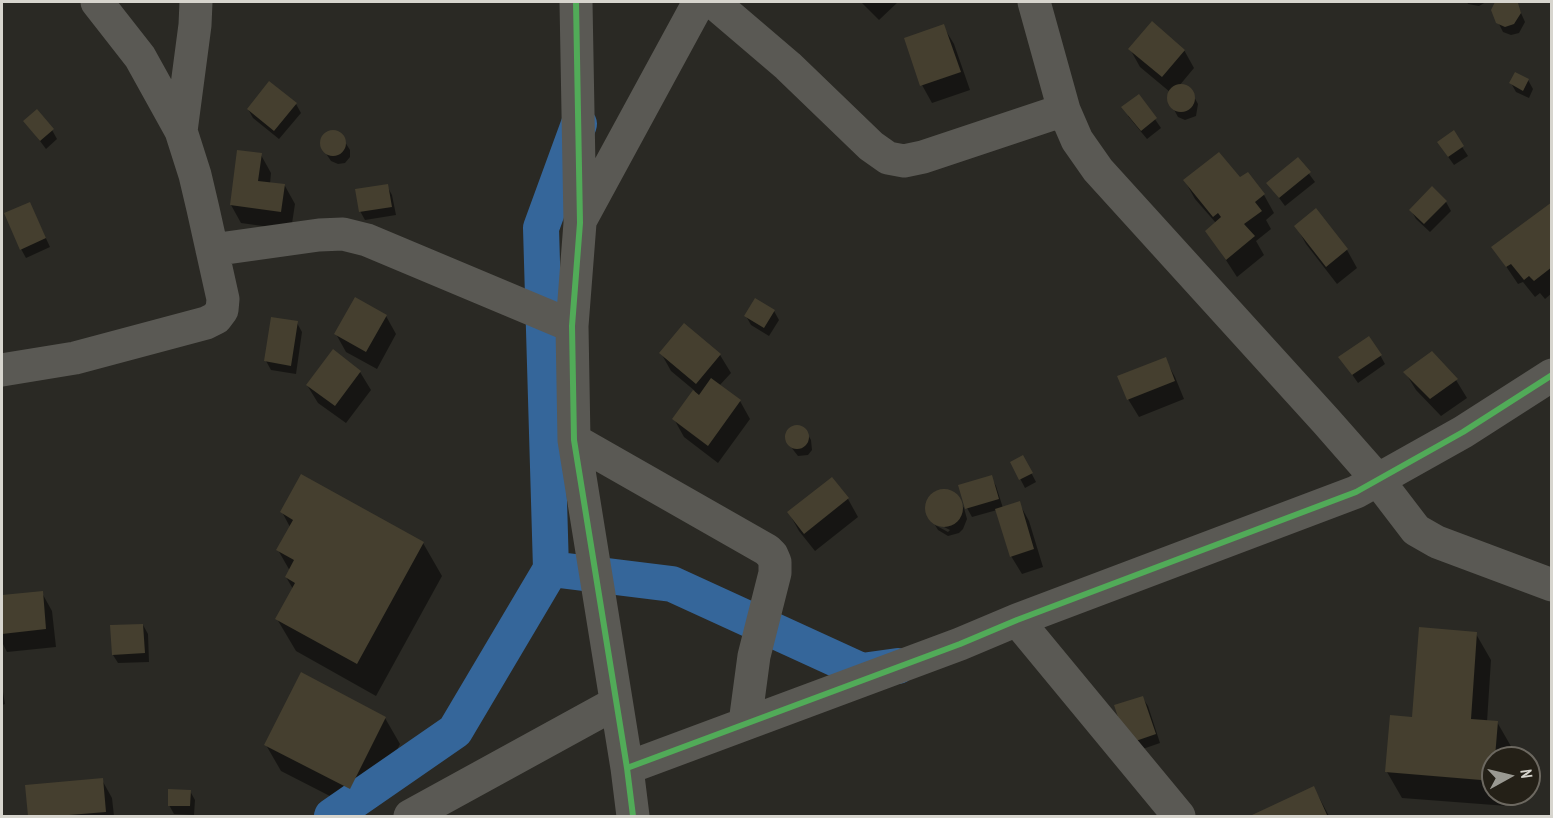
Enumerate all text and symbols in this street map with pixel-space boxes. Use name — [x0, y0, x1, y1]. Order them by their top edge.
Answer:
north arrow — [1481, 746, 1541, 806]
text: N — [1516, 768, 1537, 779]

